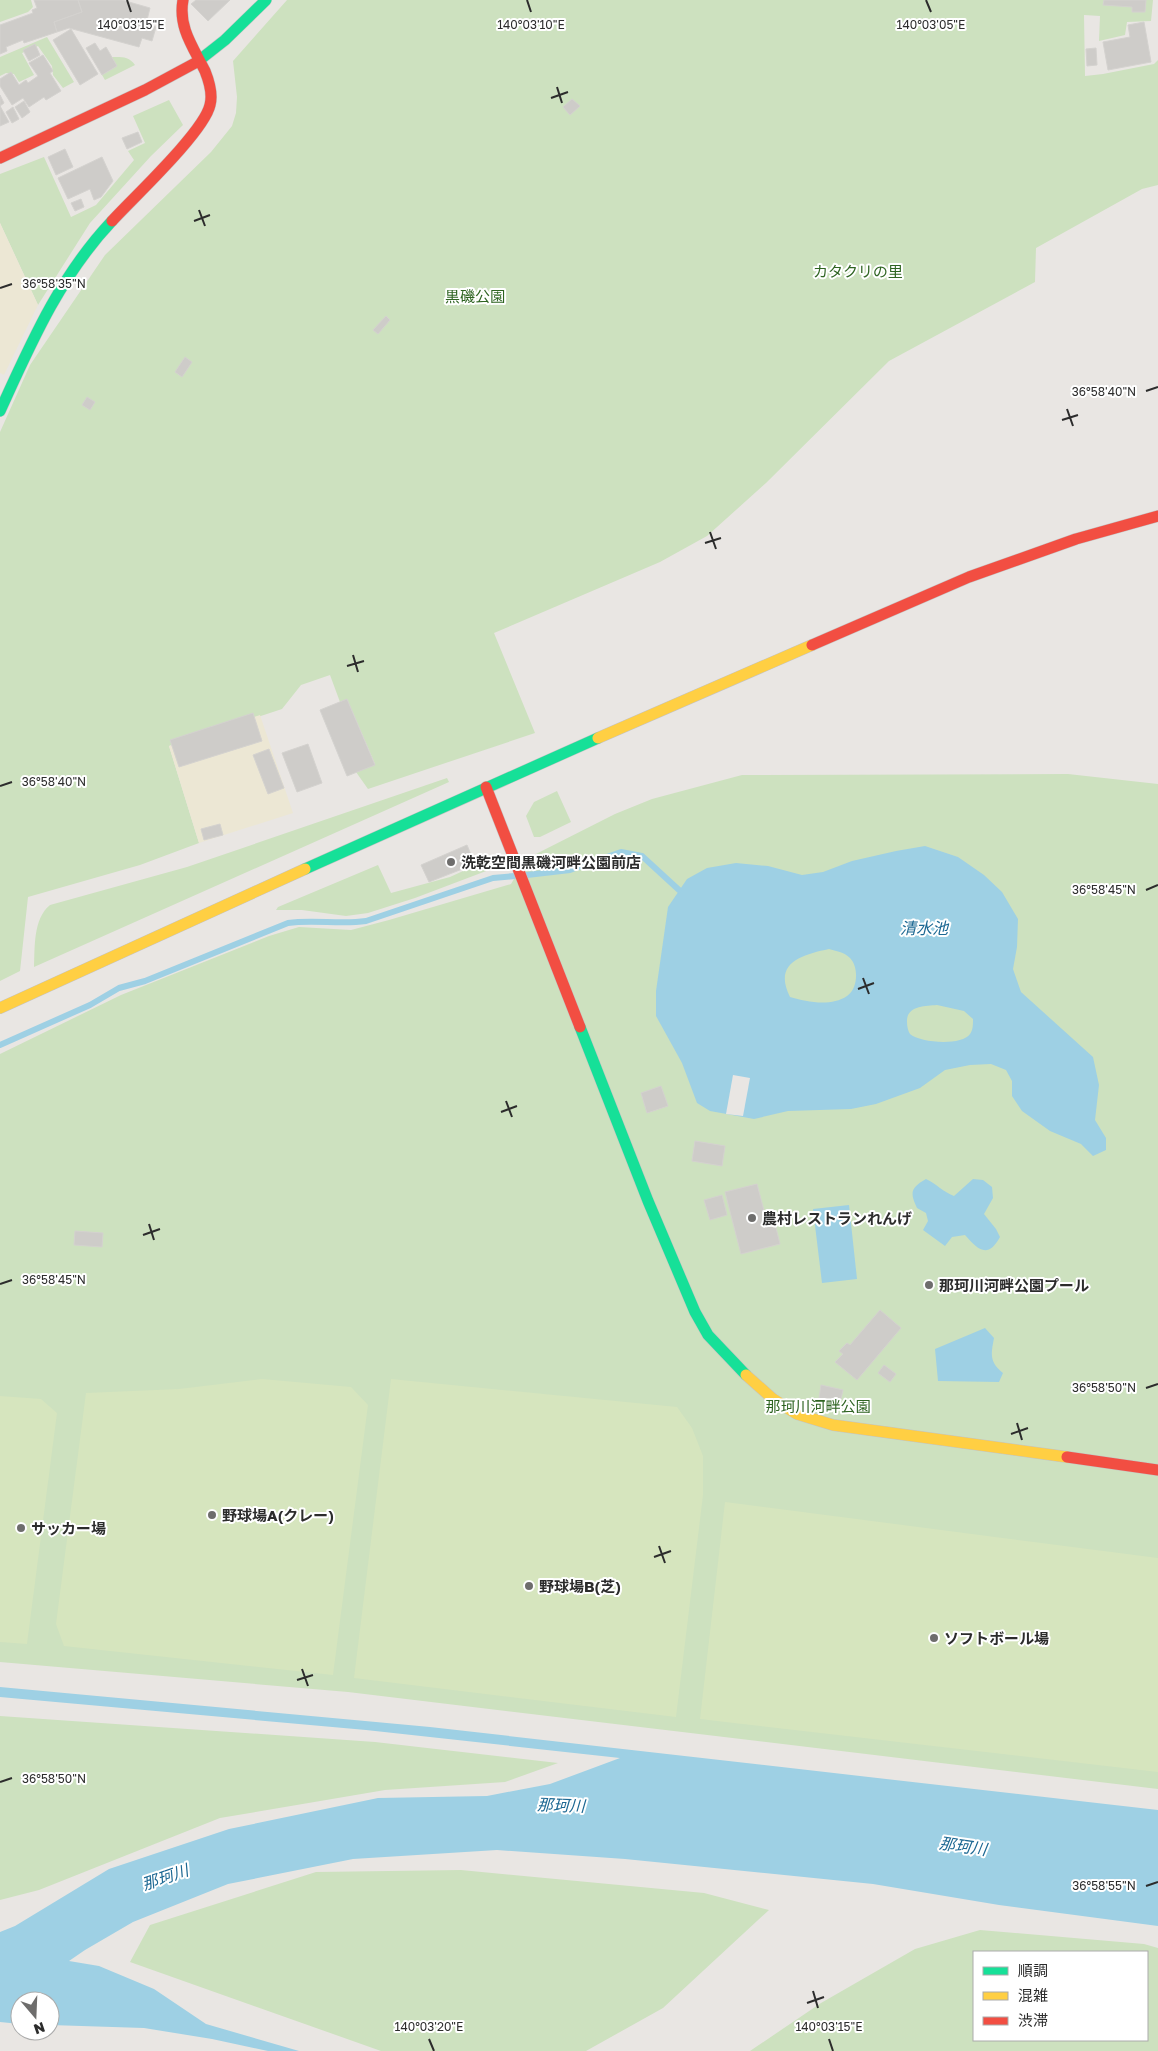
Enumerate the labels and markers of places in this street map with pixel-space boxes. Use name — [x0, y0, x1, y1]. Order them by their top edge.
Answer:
place label: 洗乾空間黒磯河畔公園前店 — [461, 853, 641, 871]
marker: 洗乾空間黒磯河畔公園前店 — [445, 856, 457, 868]
place label: 農村レストランれんげ — [762, 1209, 912, 1227]
marker: 農村レストランれんげ — [746, 1212, 758, 1224]
place label: 那珂川河畔公園プール — [939, 1276, 1089, 1294]
marker: 那珂川河畔公園プール — [923, 1279, 935, 1291]
place label: 野球場A(クレー) — [222, 1506, 334, 1524]
marker: 野球場A(クレー) — [206, 1509, 218, 1521]
place label: サッカー場 — [31, 1519, 106, 1537]
marker: サッカー場 — [15, 1522, 27, 1534]
place label: 野球場B(芝) — [539, 1577, 621, 1595]
marker: 野球場B(芝) — [523, 1580, 535, 1592]
place label: ソフトボール場 — [944, 1629, 1049, 1647]
marker: ソフトボール場 — [928, 1632, 940, 1644]

